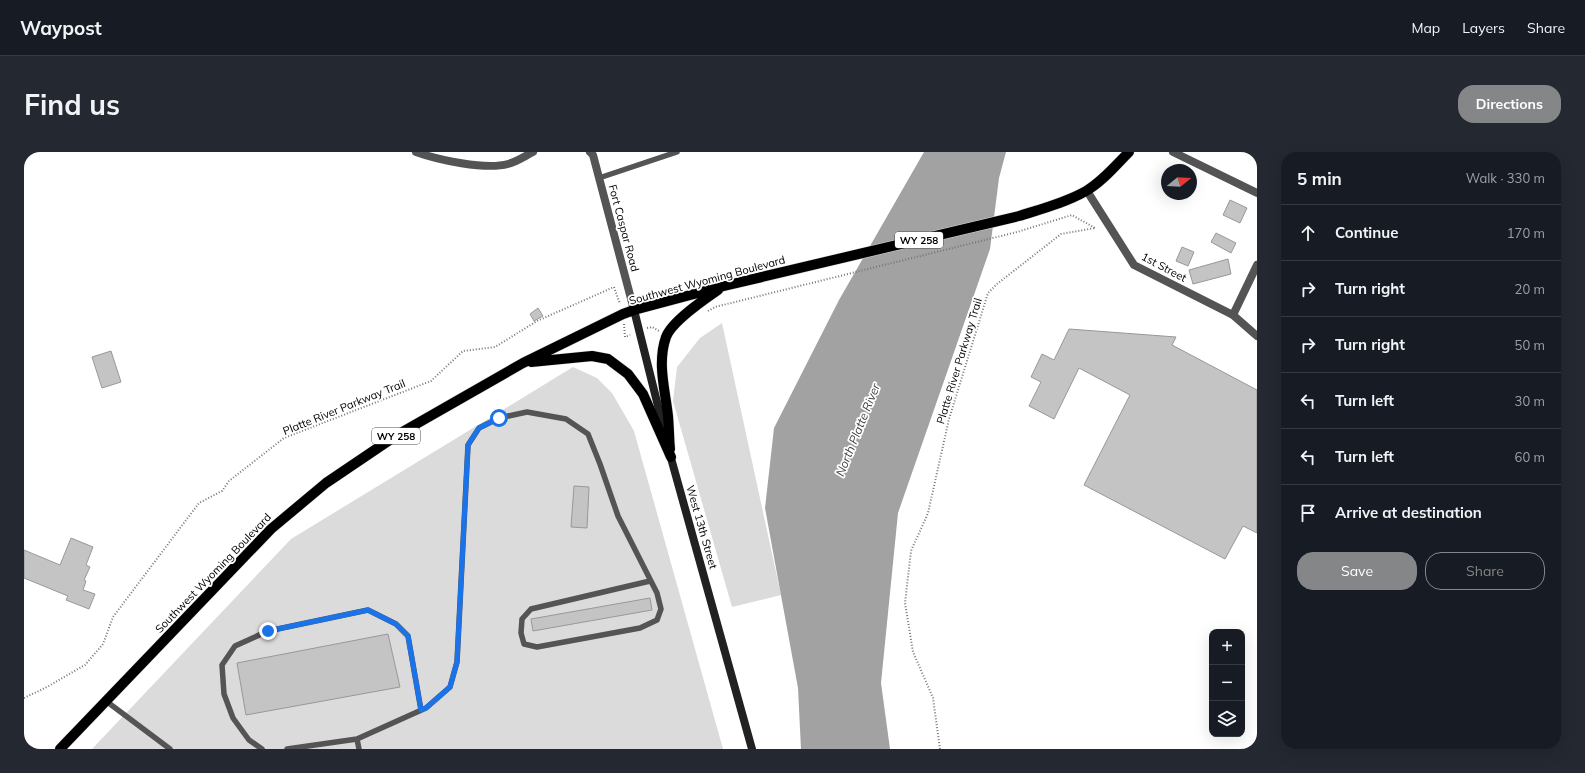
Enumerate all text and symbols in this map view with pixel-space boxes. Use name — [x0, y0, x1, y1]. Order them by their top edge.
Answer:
text: Waypost — [20, 16, 102, 40]
text: Map — [1411, 19, 1440, 37]
text: Layers — [1462, 19, 1505, 37]
text: Share — [1527, 19, 1565, 37]
button: Directions — [1458, 85, 1561, 123]
text: Find us — [24, 87, 120, 122]
north arrow — [1161, 164, 1197, 200]
text: 5 min — [1297, 168, 1342, 189]
text: Walk · 330 m — [1466, 170, 1545, 186]
street label: Fort Caspar Road — [606, 183, 642, 273]
icon: ahead — [1297, 222, 1319, 244]
text: Continue — [1335, 223, 1398, 242]
text: 170 m — [1507, 225, 1545, 241]
road number: WY 258 — [895, 232, 943, 248]
street label: 1st Street — [1139, 249, 1189, 285]
street label: Southwest Wyoming Boulevard — [627, 252, 787, 308]
icon: right — [1297, 278, 1319, 300]
text: Turn right — [1335, 279, 1405, 298]
text: 20 m — [1515, 281, 1545, 297]
street label: Platte River Parkway Trail — [933, 296, 985, 426]
icon: right — [1297, 334, 1319, 356]
text: Turn right — [1335, 335, 1405, 354]
text: 50 m — [1515, 337, 1545, 353]
street label: Platte River Parkway Trail — [281, 376, 407, 438]
water label: North Platte River — [832, 381, 883, 478]
icon: left — [1297, 390, 1319, 412]
text: Turn left — [1335, 391, 1394, 410]
text: 30 m — [1515, 393, 1545, 409]
route start — [490, 409, 508, 427]
road number: WY 258 — [372, 428, 420, 444]
icon: left — [1297, 446, 1319, 468]
text: Turn left — [1335, 447, 1394, 466]
text: 60 m — [1515, 449, 1545, 465]
street label: West 13th Street — [683, 484, 721, 571]
icon: arrive — [1297, 502, 1319, 524]
text: Arrive at destination — [1335, 503, 1482, 522]
street label: Southwest Wyoming Boulevard — [152, 510, 274, 636]
button: Save — [1297, 552, 1417, 590]
button: Share — [1425, 552, 1545, 590]
route end — [259, 622, 277, 640]
map controls — [1209, 629, 1245, 737]
button: + — [1209, 629, 1245, 665]
button: − — [1209, 665, 1245, 701]
button: layers — [1209, 701, 1245, 737]

